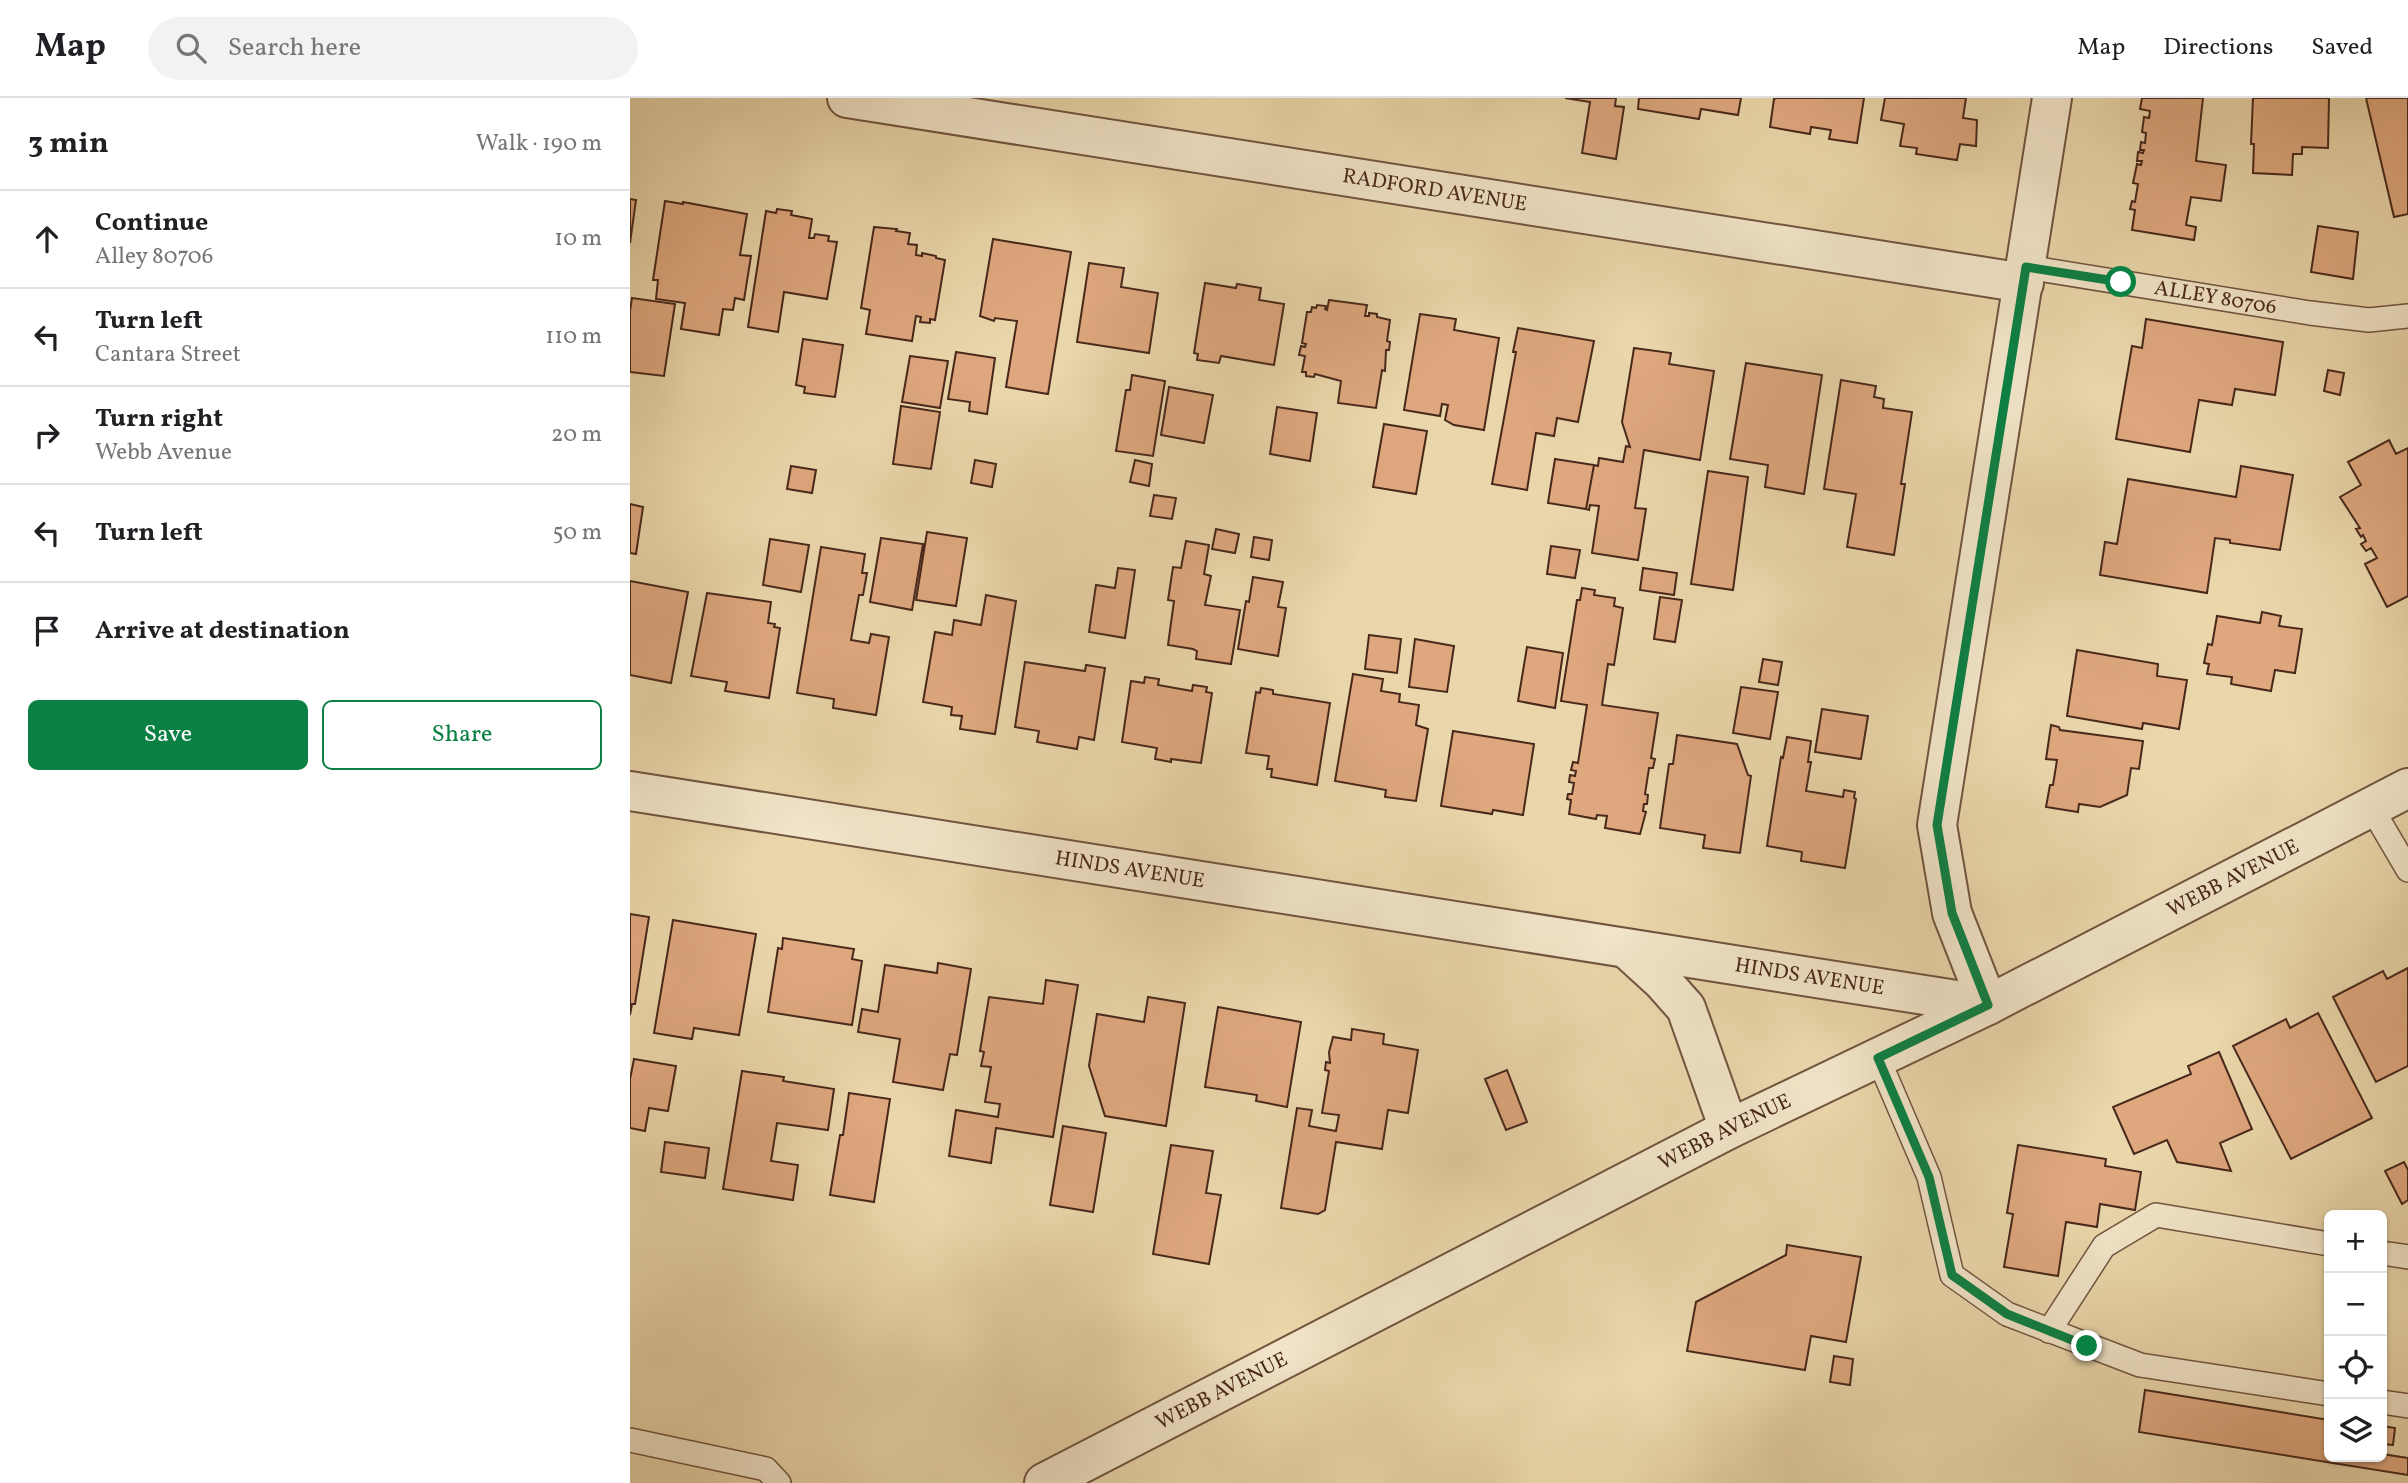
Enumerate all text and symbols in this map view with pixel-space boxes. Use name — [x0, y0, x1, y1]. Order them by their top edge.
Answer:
search box — [148, 17, 638, 80]
text: Map — [35, 25, 106, 71]
icon: search — [172, 29, 210, 67]
text: Search here — [228, 30, 361, 66]
text: Map — [2077, 31, 2125, 65]
text: Directions — [2163, 31, 2273, 65]
text: Saved — [2311, 31, 2373, 65]
text: 3 min — [28, 123, 109, 165]
text: Walk · 190 m — [476, 128, 602, 160]
street label: RADFORD AVENUE — [1340, 162, 1529, 219]
text: Continue — [95, 205, 208, 241]
icon: ahead — [28, 220, 66, 258]
text: 10 m — [554, 223, 602, 255]
text: Alley 80706 — [95, 241, 213, 273]
route start — [2105, 266, 2136, 297]
street label: ALLEY 80706 — [2152, 274, 2279, 322]
text: Turn left — [95, 303, 203, 339]
icon: left — [28, 318, 66, 356]
text: 110 m — [545, 321, 602, 353]
text: Cantara Street — [95, 339, 241, 371]
text: Turn right — [95, 401, 223, 437]
icon: right — [28, 416, 66, 454]
text: 20 m — [551, 419, 602, 451]
text: Webb Avenue — [95, 437, 232, 469]
icon: left — [28, 514, 66, 552]
text: Turn left — [95, 515, 203, 551]
text: 50 m — [553, 517, 602, 549]
icon: arrive — [28, 612, 66, 650]
text: Arrive at destination — [95, 613, 350, 649]
button: Save — [28, 700, 308, 770]
button: Share — [322, 700, 602, 770]
street label: WEBB AVENUE — [2162, 832, 2304, 925]
street label: HINDS AVENUE — [1053, 844, 1207, 896]
street label: HINDS AVENUE — [1733, 951, 1886, 1003]
street label: WEBB AVENUE — [1653, 1087, 1796, 1178]
map controls — [2324, 1210, 2387, 1462]
button: + — [2324, 1210, 2387, 1273]
button: − — [2324, 1273, 2387, 1336]
route end — [2071, 1330, 2102, 1361]
button: locate — [2324, 1336, 2387, 1399]
street label: WEBB AVENUE — [1151, 1345, 1293, 1437]
button: layers — [2324, 1399, 2387, 1462]

